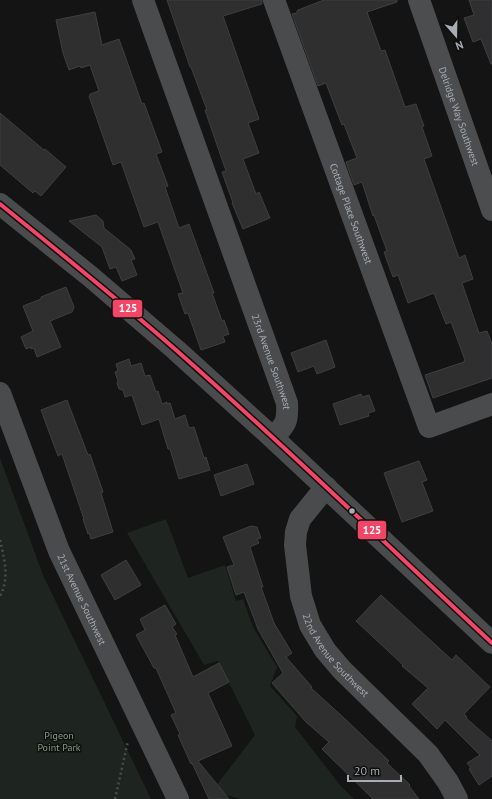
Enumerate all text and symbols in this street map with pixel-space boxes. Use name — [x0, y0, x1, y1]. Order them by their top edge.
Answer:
north arrow — [436, 16, 476, 56]
text: N — [454, 38, 465, 53]
street label: Delridge Way Southwest — [436, 65, 483, 168]
street label: Cottage Place Southwest — [327, 161, 376, 266]
line badge: 125 — [112, 299, 143, 318]
text: 125 — [119, 301, 137, 315]
street label: 23rd Avenue Southwest — [249, 312, 294, 410]
unlabelled marker — [347, 506, 357, 516]
line badge: 125 — [357, 520, 387, 540]
text: 125 — [363, 523, 381, 537]
street label: 21st Avenue Southwest — [55, 551, 110, 647]
street label: 22nd Avenue Southwest — [300, 612, 372, 700]
park label: Pigeon Point Park — [37, 729, 81, 754]
scale bar — [348, 757, 401, 783]
text: 20 m — [354, 763, 380, 778]

